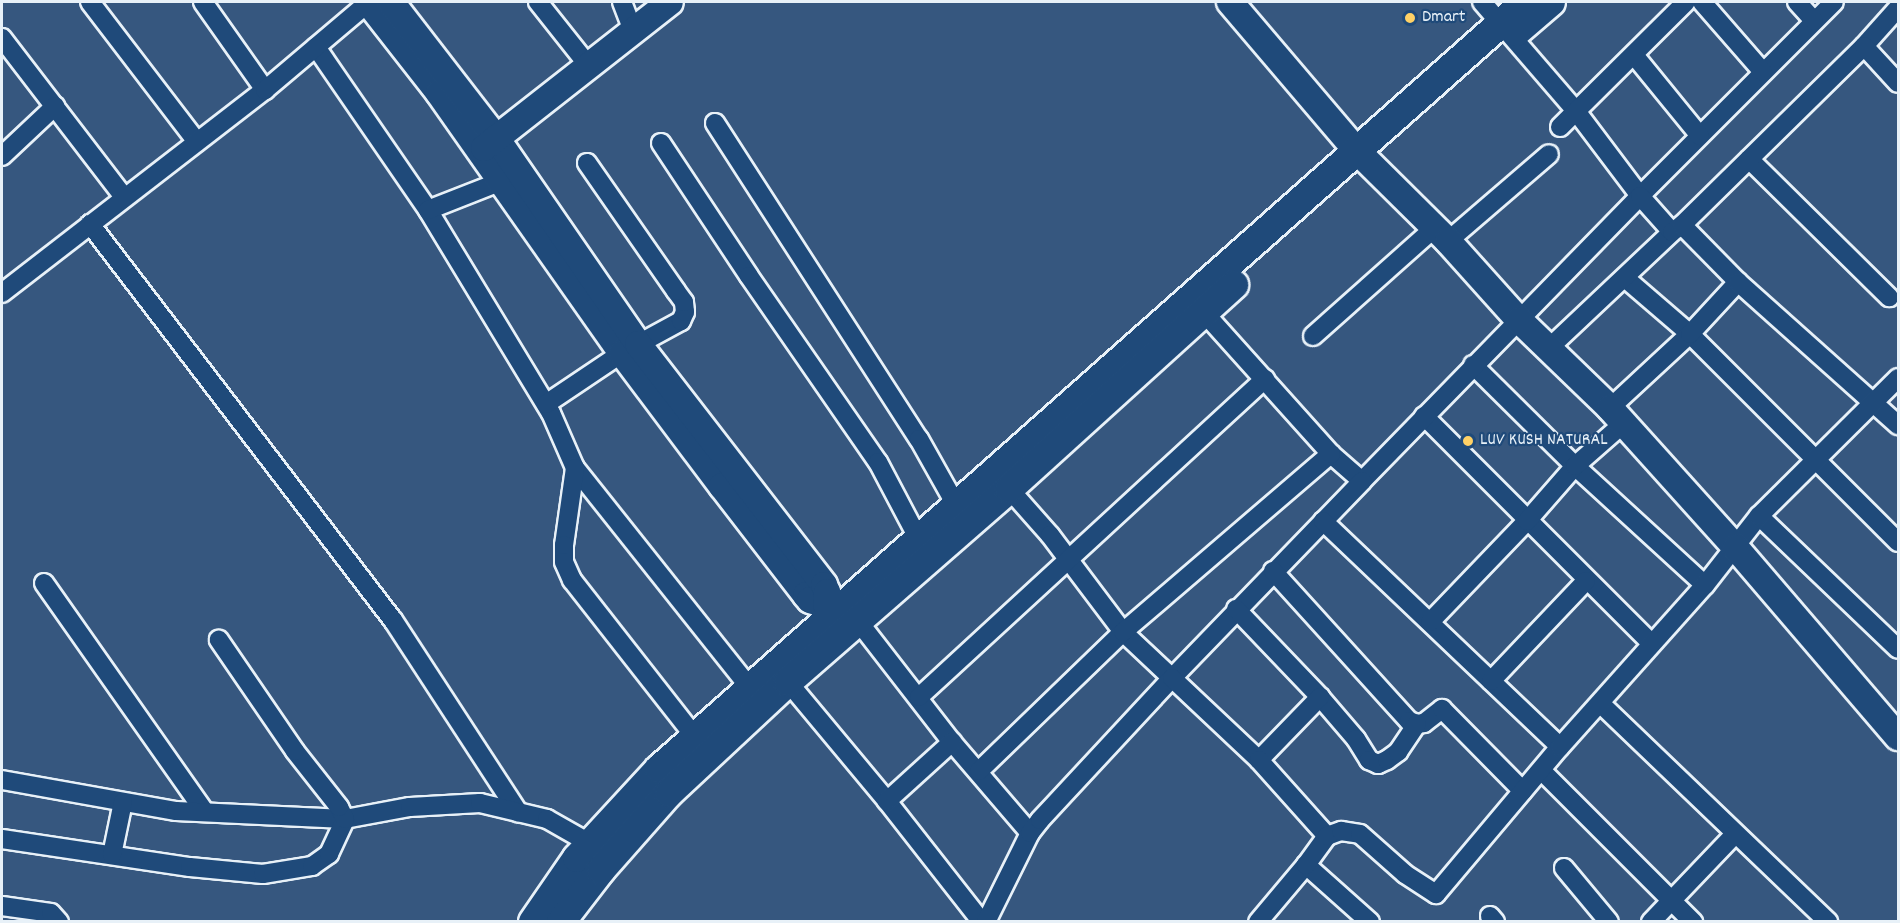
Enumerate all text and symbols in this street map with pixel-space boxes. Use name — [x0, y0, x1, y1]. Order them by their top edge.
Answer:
place label: Dmart — [1422, 7, 1465, 29]
marker: Dmart — [1403, 11, 1417, 25]
place label: LUV KUSH NATURAL — [1480, 430, 1608, 452]
marker: LUV KUSH NATURAL — [1461, 434, 1475, 448]

